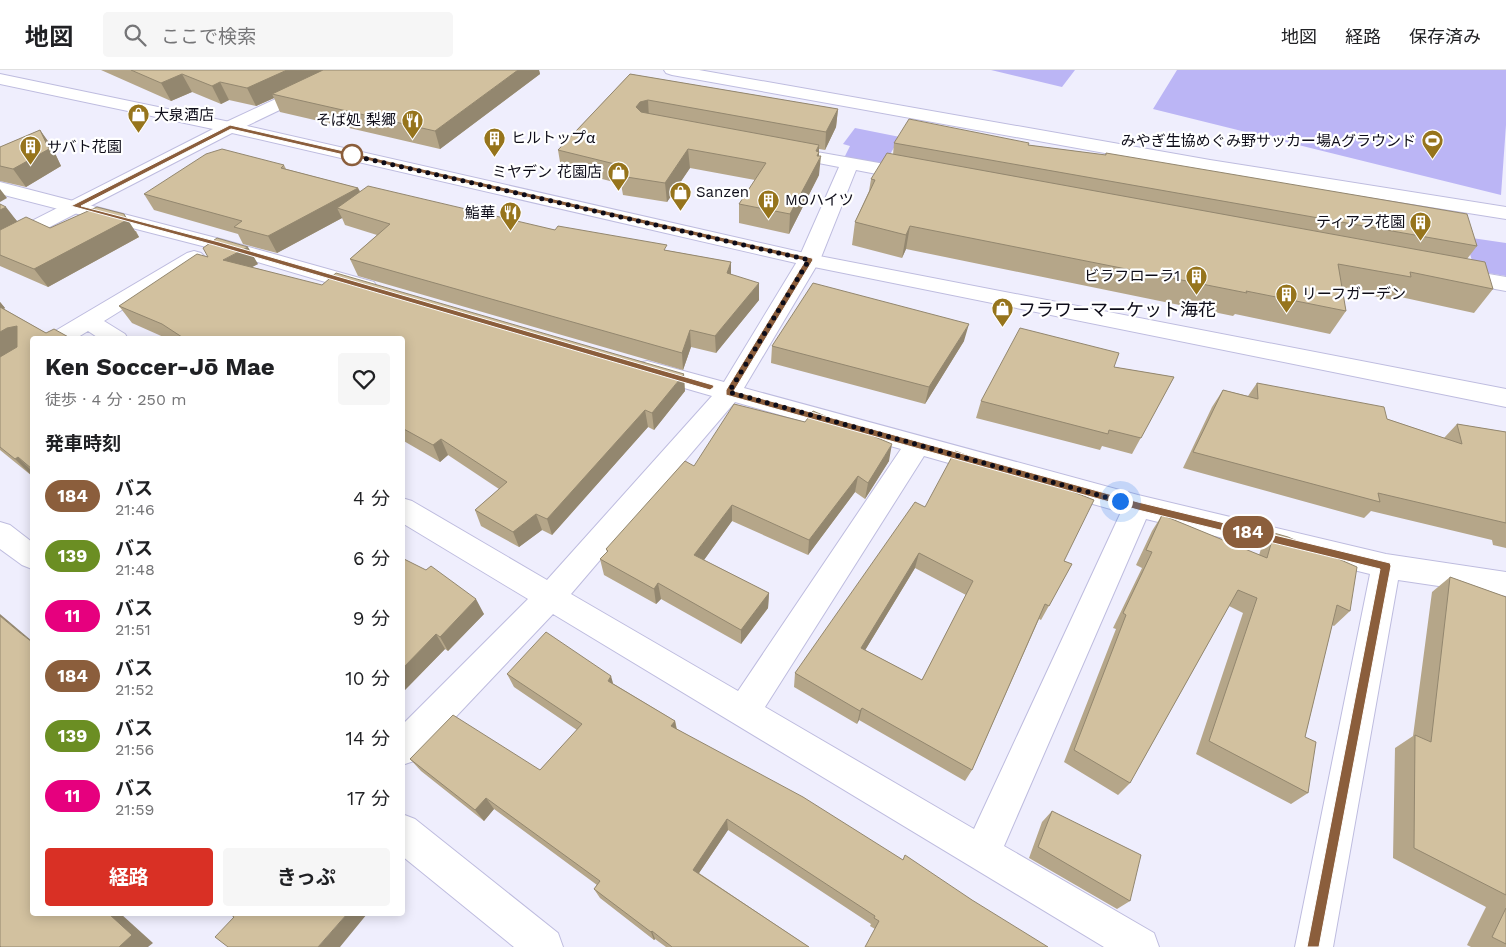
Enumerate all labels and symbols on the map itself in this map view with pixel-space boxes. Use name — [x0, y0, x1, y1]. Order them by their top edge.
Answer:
shop icon: 大泉酒店 — [126, 103, 150, 134]
place label: 大泉酒店 — [154, 106, 214, 124]
restaurant icon: そば処 梨郷 — [400, 108, 424, 139]
place label: そば処 梨郷 — [316, 111, 396, 129]
building icon: ヒルトップα — [483, 126, 507, 157]
place label: ヒルトップα — [511, 129, 596, 147]
sports icon: みやぎ生協めぐみ野サッカー場Aグラウンド — [1420, 129, 1444, 160]
place label: みやぎ生協めぐみ野サッカー場Aグラウンド — [1121, 132, 1416, 150]
building icon: サバト花園 — [19, 135, 43, 166]
place label: サバト花園 — [47, 138, 122, 156]
unlabelled marker — [341, 144, 363, 166]
shop icon: ミヤデン 花園店 — [606, 160, 630, 191]
place label: ミヤデン 花園店 — [492, 163, 602, 181]
shop icon: Sanzen — [668, 180, 692, 211]
place label: Sanzen — [696, 183, 749, 201]
building icon: MOハイツ — [757, 188, 781, 219]
place label: MOハイツ — [785, 191, 854, 209]
restaurant icon: 鮨華 — [499, 201, 523, 232]
place label: 鮨華 — [465, 204, 495, 222]
building icon: ティアラ花園 — [1409, 210, 1433, 241]
place label: ティアラ花園 — [1316, 213, 1405, 231]
building icon: ビラフローラ1 — [1184, 264, 1208, 295]
place label: ビラフローラ1 — [1084, 267, 1180, 285]
building icon: リーフガーデン — [1274, 282, 1298, 313]
place label: リーフガーデン — [1302, 285, 1406, 303]
shop icon: フラワーマーケット海花 — [990, 297, 1014, 328]
place label: フラワーマーケット海花 — [1018, 299, 1216, 320]
your location — [1108, 489, 1133, 514]
line badge: 184 — [1219, 516, 1277, 548]

